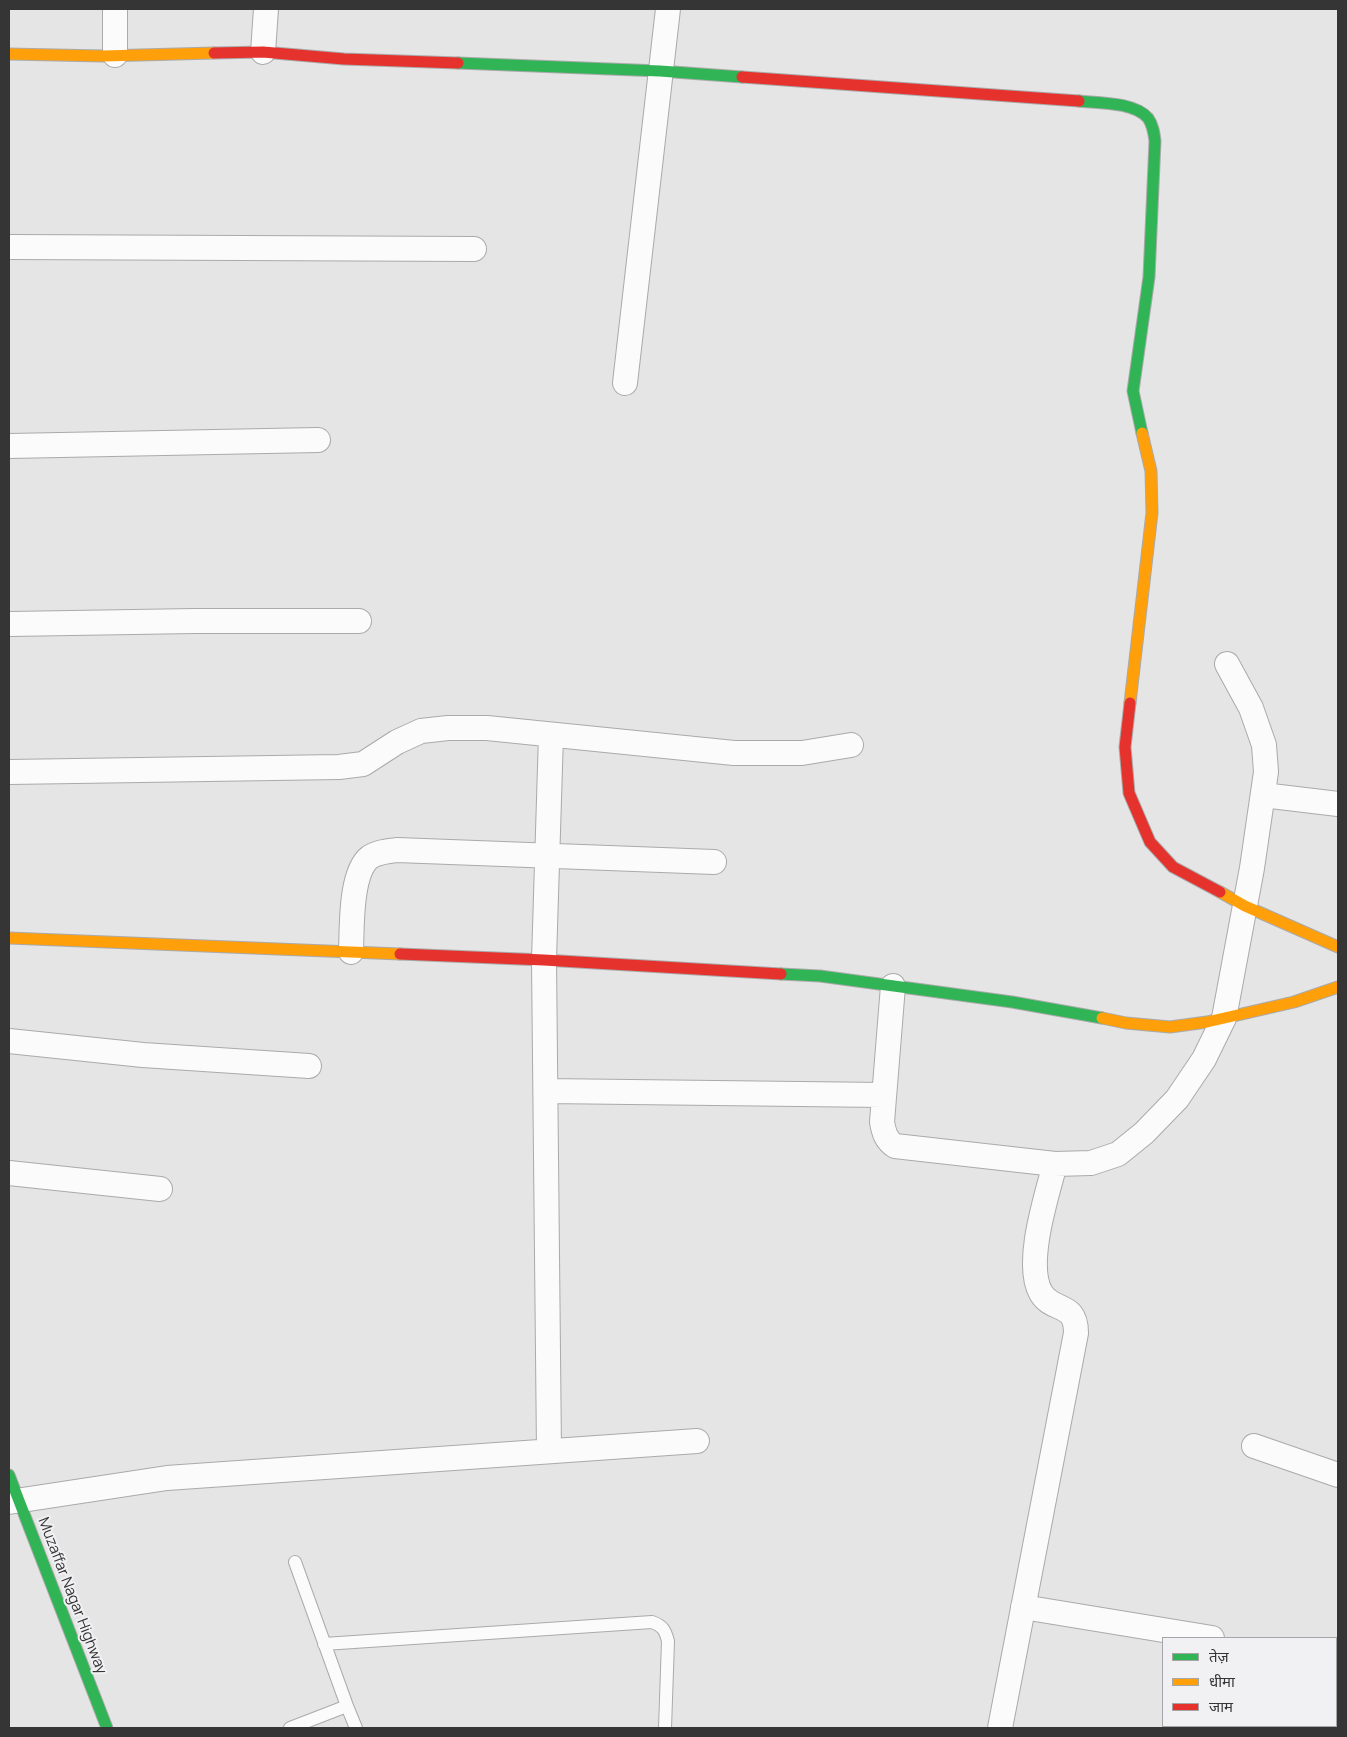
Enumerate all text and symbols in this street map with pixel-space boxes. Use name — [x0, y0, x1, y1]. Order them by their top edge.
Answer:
street label: Muzaffar Nagar Highway — [34, 1515, 110, 1677]
legend — [1162, 1637, 1337, 1727]
text: तेज़ — [1209, 1646, 1229, 1667]
text: धीमा — [1209, 1671, 1235, 1692]
text: जाम — [1209, 1696, 1233, 1717]

